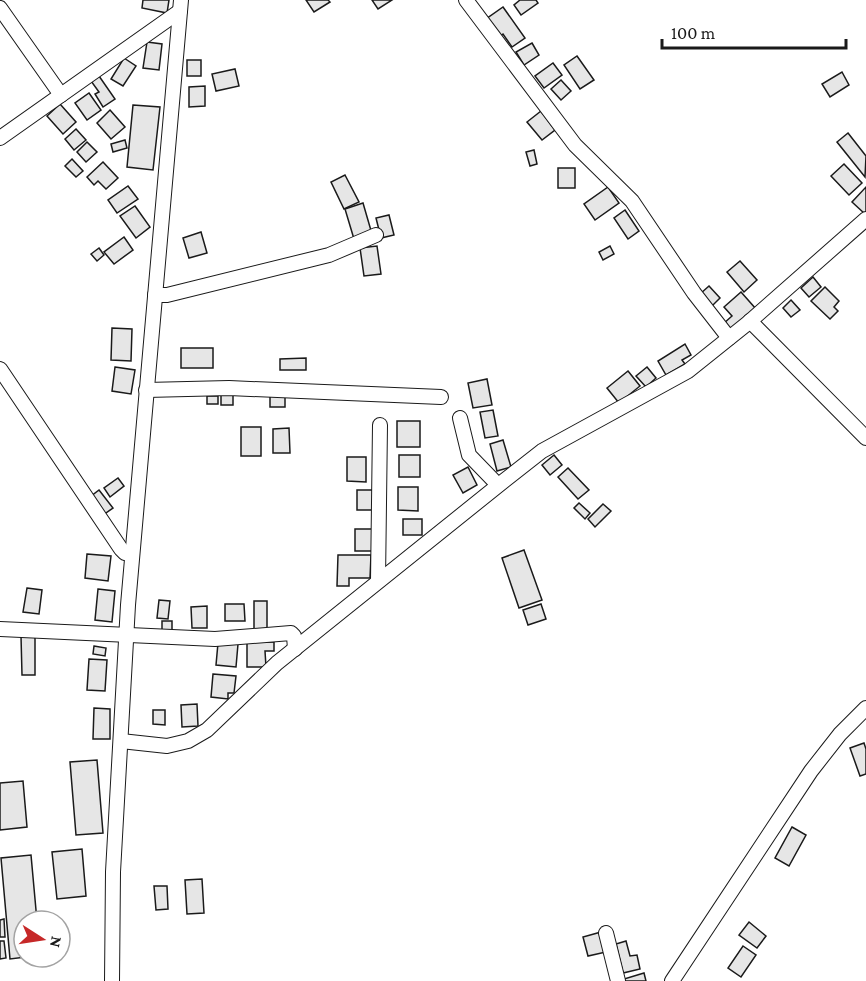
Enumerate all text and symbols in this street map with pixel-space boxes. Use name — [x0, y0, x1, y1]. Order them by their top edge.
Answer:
scale bar — [662, 12, 846, 50]
text: 100 m — [671, 23, 716, 43]
north arrow — [12, 909, 72, 969]
text: N — [47, 935, 66, 949]

